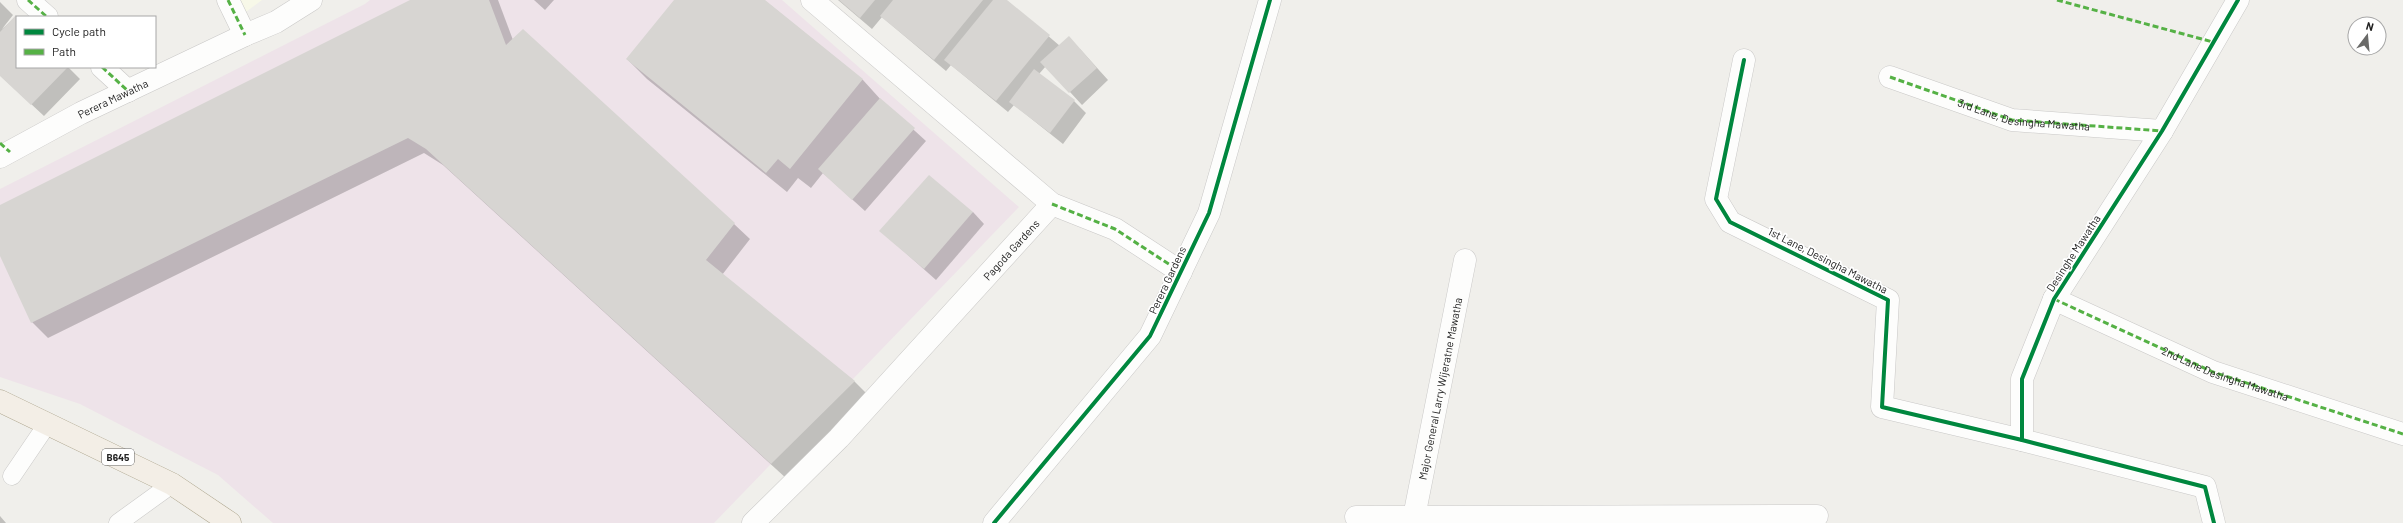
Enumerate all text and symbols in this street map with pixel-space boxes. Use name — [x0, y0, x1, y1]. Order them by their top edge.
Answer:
legend — [16, 16, 156, 68]
north arrow — [2347, 16, 2387, 56]
text: N — [2365, 19, 2375, 33]
text: Cycle path — [52, 24, 106, 38]
text: Path — [52, 44, 76, 58]
street label: Perera Mawatha — [75, 76, 150, 120]
street label: 3rd Lane, Desingha Mawatha — [1956, 95, 2090, 132]
street label: Desinghe Mawatha — [2043, 212, 2103, 294]
street label: Pagoda Gardens — [980, 216, 1042, 282]
street label: 1st Lane, Desingha Mawatha — [1766, 224, 1890, 296]
street label: Perera Gardens — [1146, 244, 1188, 316]
street label: Major General Larry Wijeratne Mawatha — [1415, 296, 1464, 481]
street label: 2nd Lane Desingha Mawatha — [2160, 343, 2290, 403]
road number: B645 — [102, 449, 134, 465]

